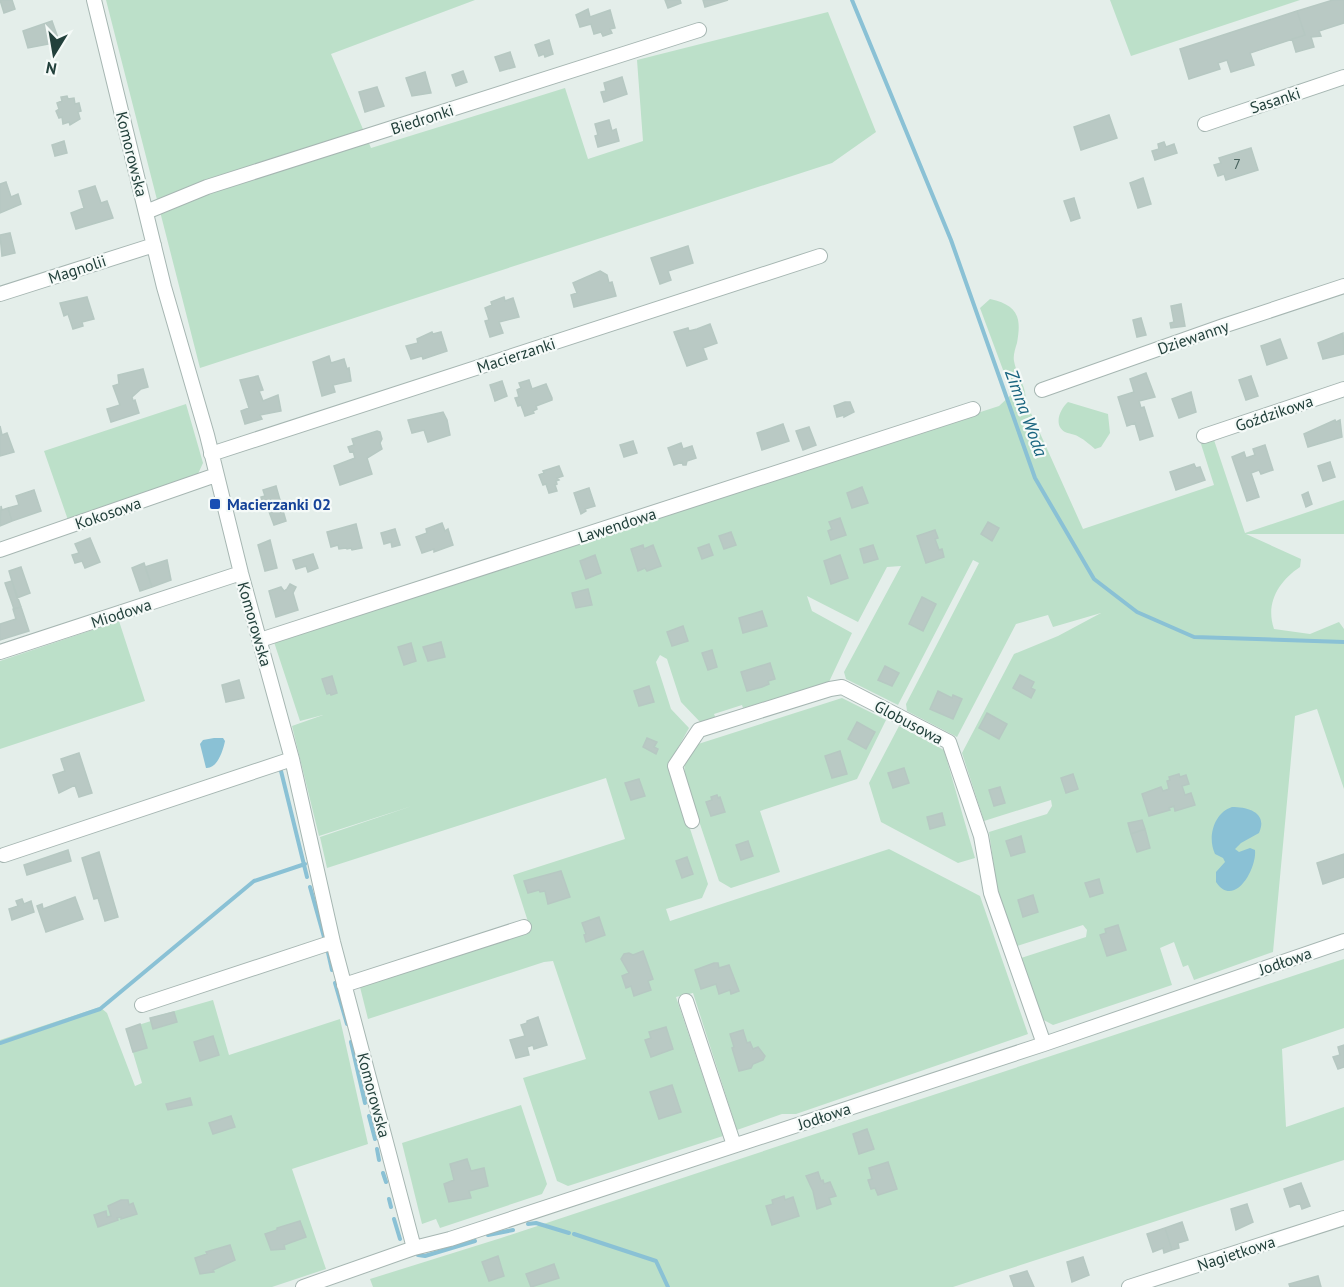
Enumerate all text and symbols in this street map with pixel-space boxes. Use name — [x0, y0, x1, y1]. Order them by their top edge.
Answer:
north arrow — [24, 24, 84, 84]
text: N — [44, 58, 58, 80]
street label: Sasanki — [1247, 82, 1303, 118]
street label: Biedronki — [388, 99, 456, 139]
street label: Komorowska — [112, 109, 152, 199]
house number: 7 — [1233, 155, 1241, 173]
street label: Magnolii — [45, 250, 109, 288]
street label: Dziewanny — [1155, 315, 1232, 359]
street label: Macierzanki — [474, 333, 558, 377]
water label: Zimna Woda — [1000, 365, 1053, 460]
street label: Goździkowa — [1233, 390, 1315, 436]
street label: Kokosowa — [72, 492, 144, 534]
place label: Macierzanki 02 — [227, 494, 331, 514]
marker: Macierzanki 02 — [208, 497, 222, 511]
street label: Lawendowa — [575, 503, 659, 547]
street label: Komorowska — [233, 579, 277, 669]
street label: Miodowa — [88, 594, 154, 632]
street label: Globusowa — [871, 696, 947, 748]
street label: Jodłowa — [1255, 943, 1314, 980]
street label: Komorowska — [353, 1050, 395, 1140]
street label: Jodłowa — [794, 1098, 853, 1134]
street label: Nagietkowa — [1195, 1231, 1277, 1275]

